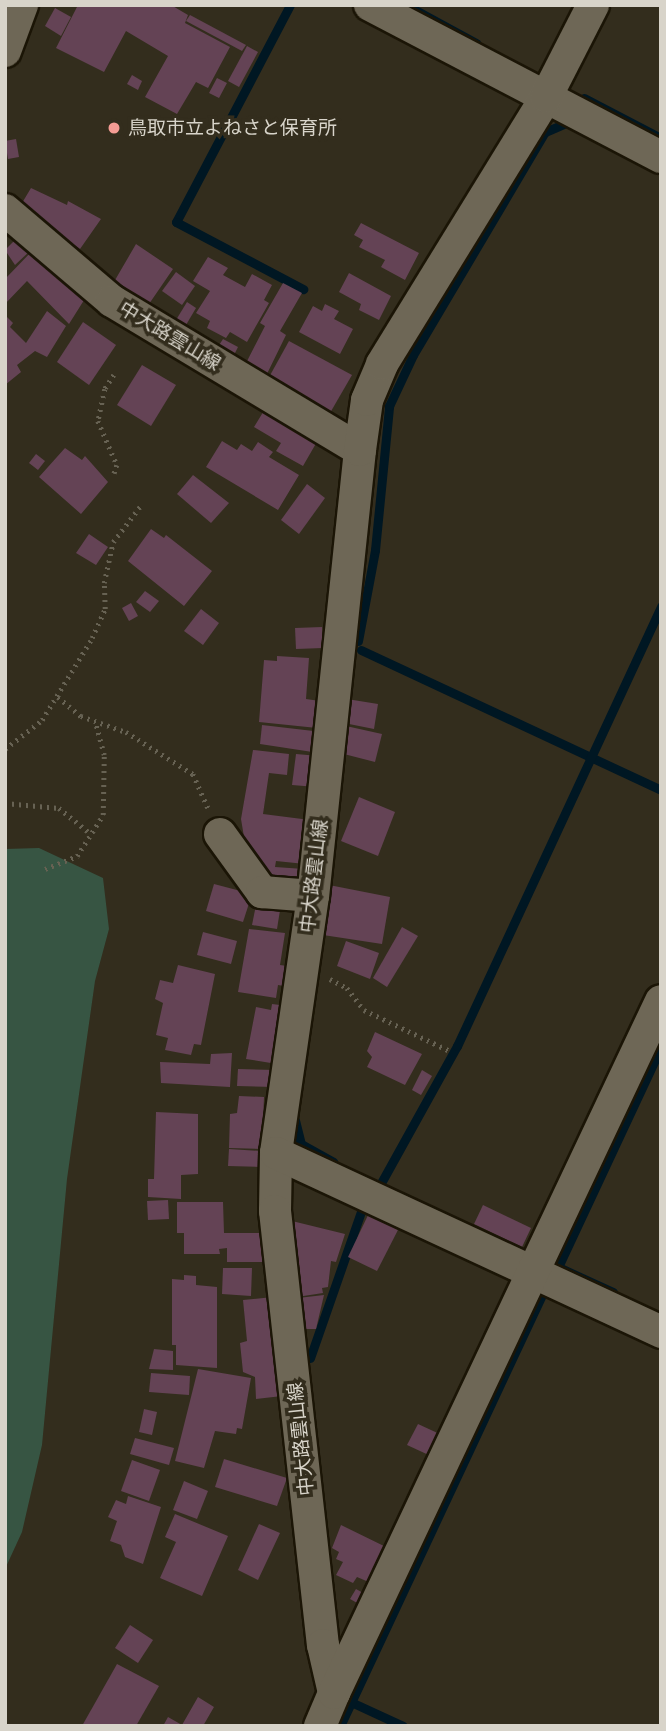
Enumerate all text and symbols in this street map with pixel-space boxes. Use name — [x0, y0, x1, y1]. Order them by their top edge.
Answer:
place label: 鳥取市立よねさと保育所 — [128, 117, 337, 139]
marker: 鳥取市立よねさと保育所 — [106, 120, 122, 136]
street label: 中大路雲山線 — [115, 297, 225, 375]
street label: 中大路雲山線 — [296, 818, 332, 934]
street label: 中大路雲山線 — [284, 1381, 318, 1497]

